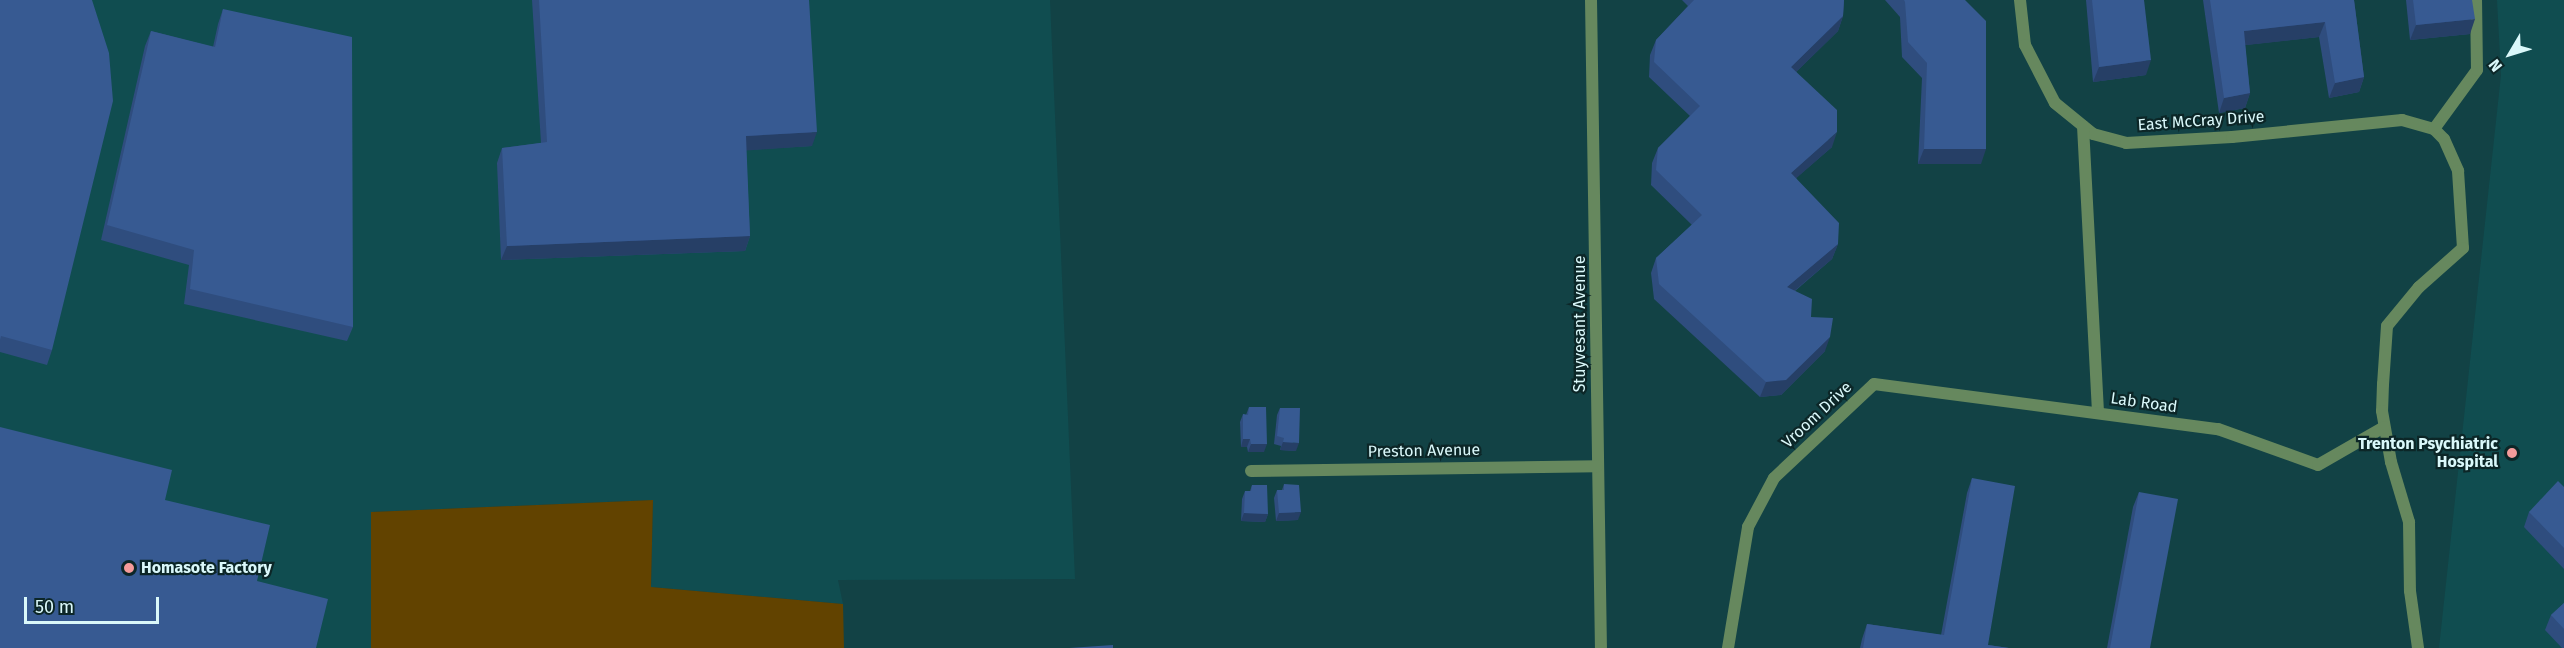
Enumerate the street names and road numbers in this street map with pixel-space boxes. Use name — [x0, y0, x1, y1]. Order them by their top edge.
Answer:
street label: East McCray Drive — [2137, 107, 2265, 135]
street label: Stuyvesant Avenue — [1570, 256, 1590, 392]
street label: Vroom Drive — [1778, 378, 1856, 452]
street label: Lab Road — [2109, 389, 2179, 417]
street label: Preston Avenue — [1368, 440, 1480, 462]

